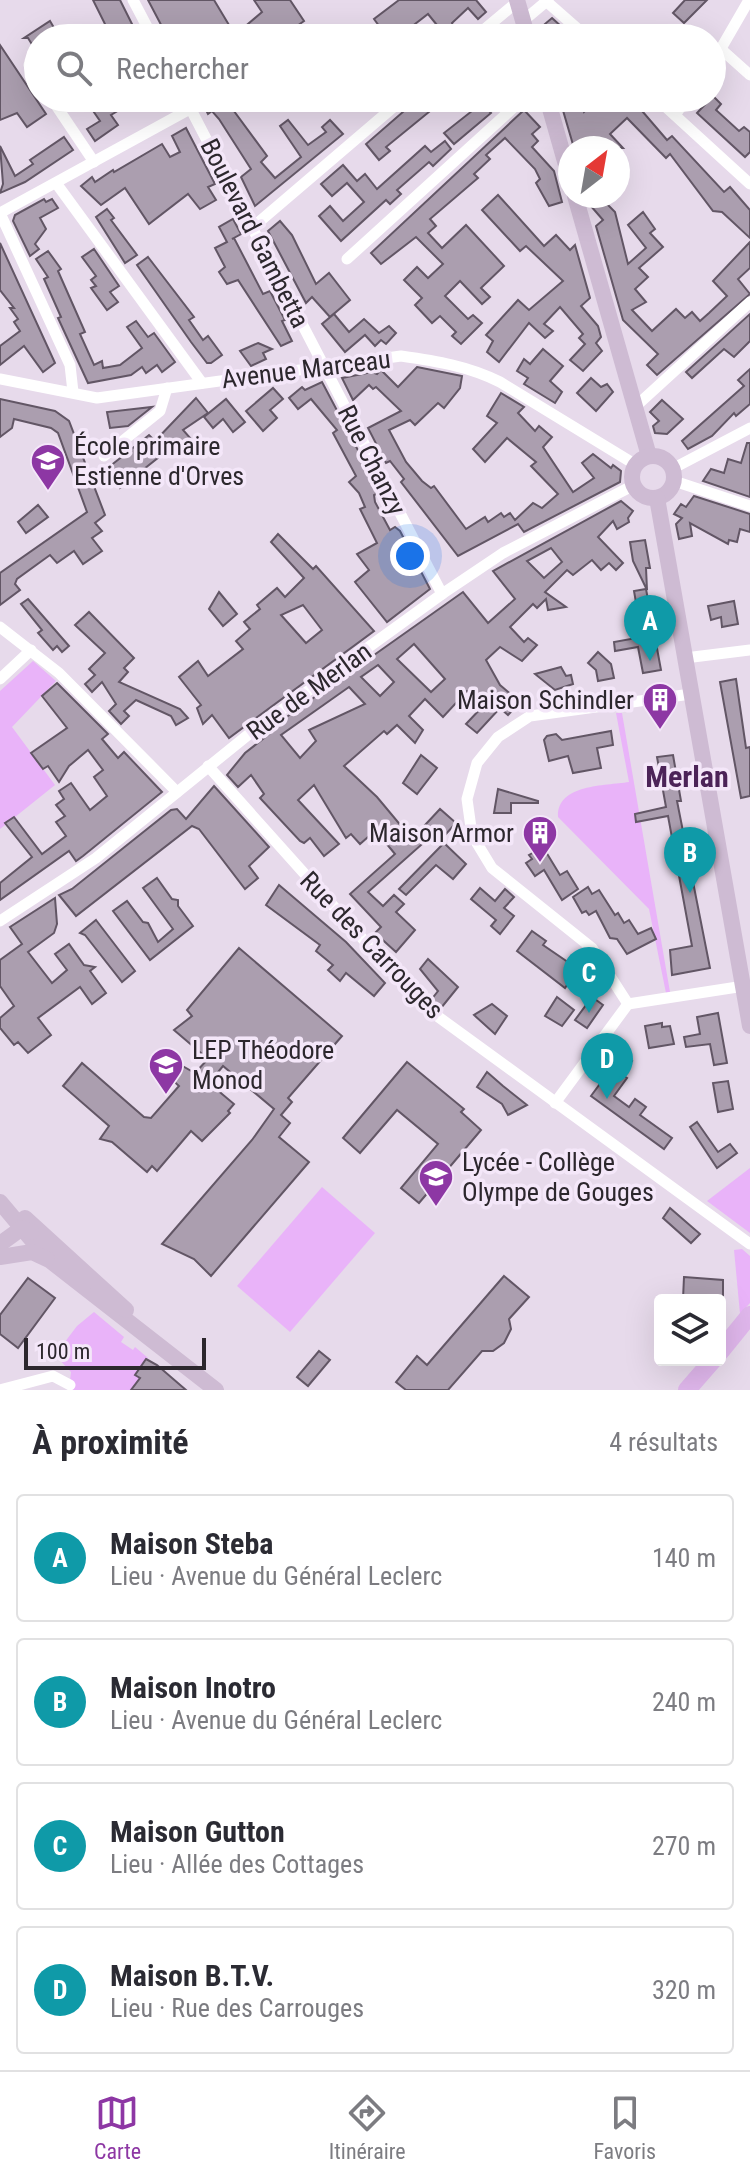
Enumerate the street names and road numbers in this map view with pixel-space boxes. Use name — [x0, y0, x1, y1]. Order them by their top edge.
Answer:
street label: Boulevard Gambetta — [194, 134, 316, 332]
street label: Avenue Marceau — [220, 344, 392, 394]
street label: Rue Chanzy — [332, 400, 412, 520]
street label: Rue de Merlan — [241, 636, 377, 746]
street label: Rue des Carrouges — [294, 865, 450, 1025]

